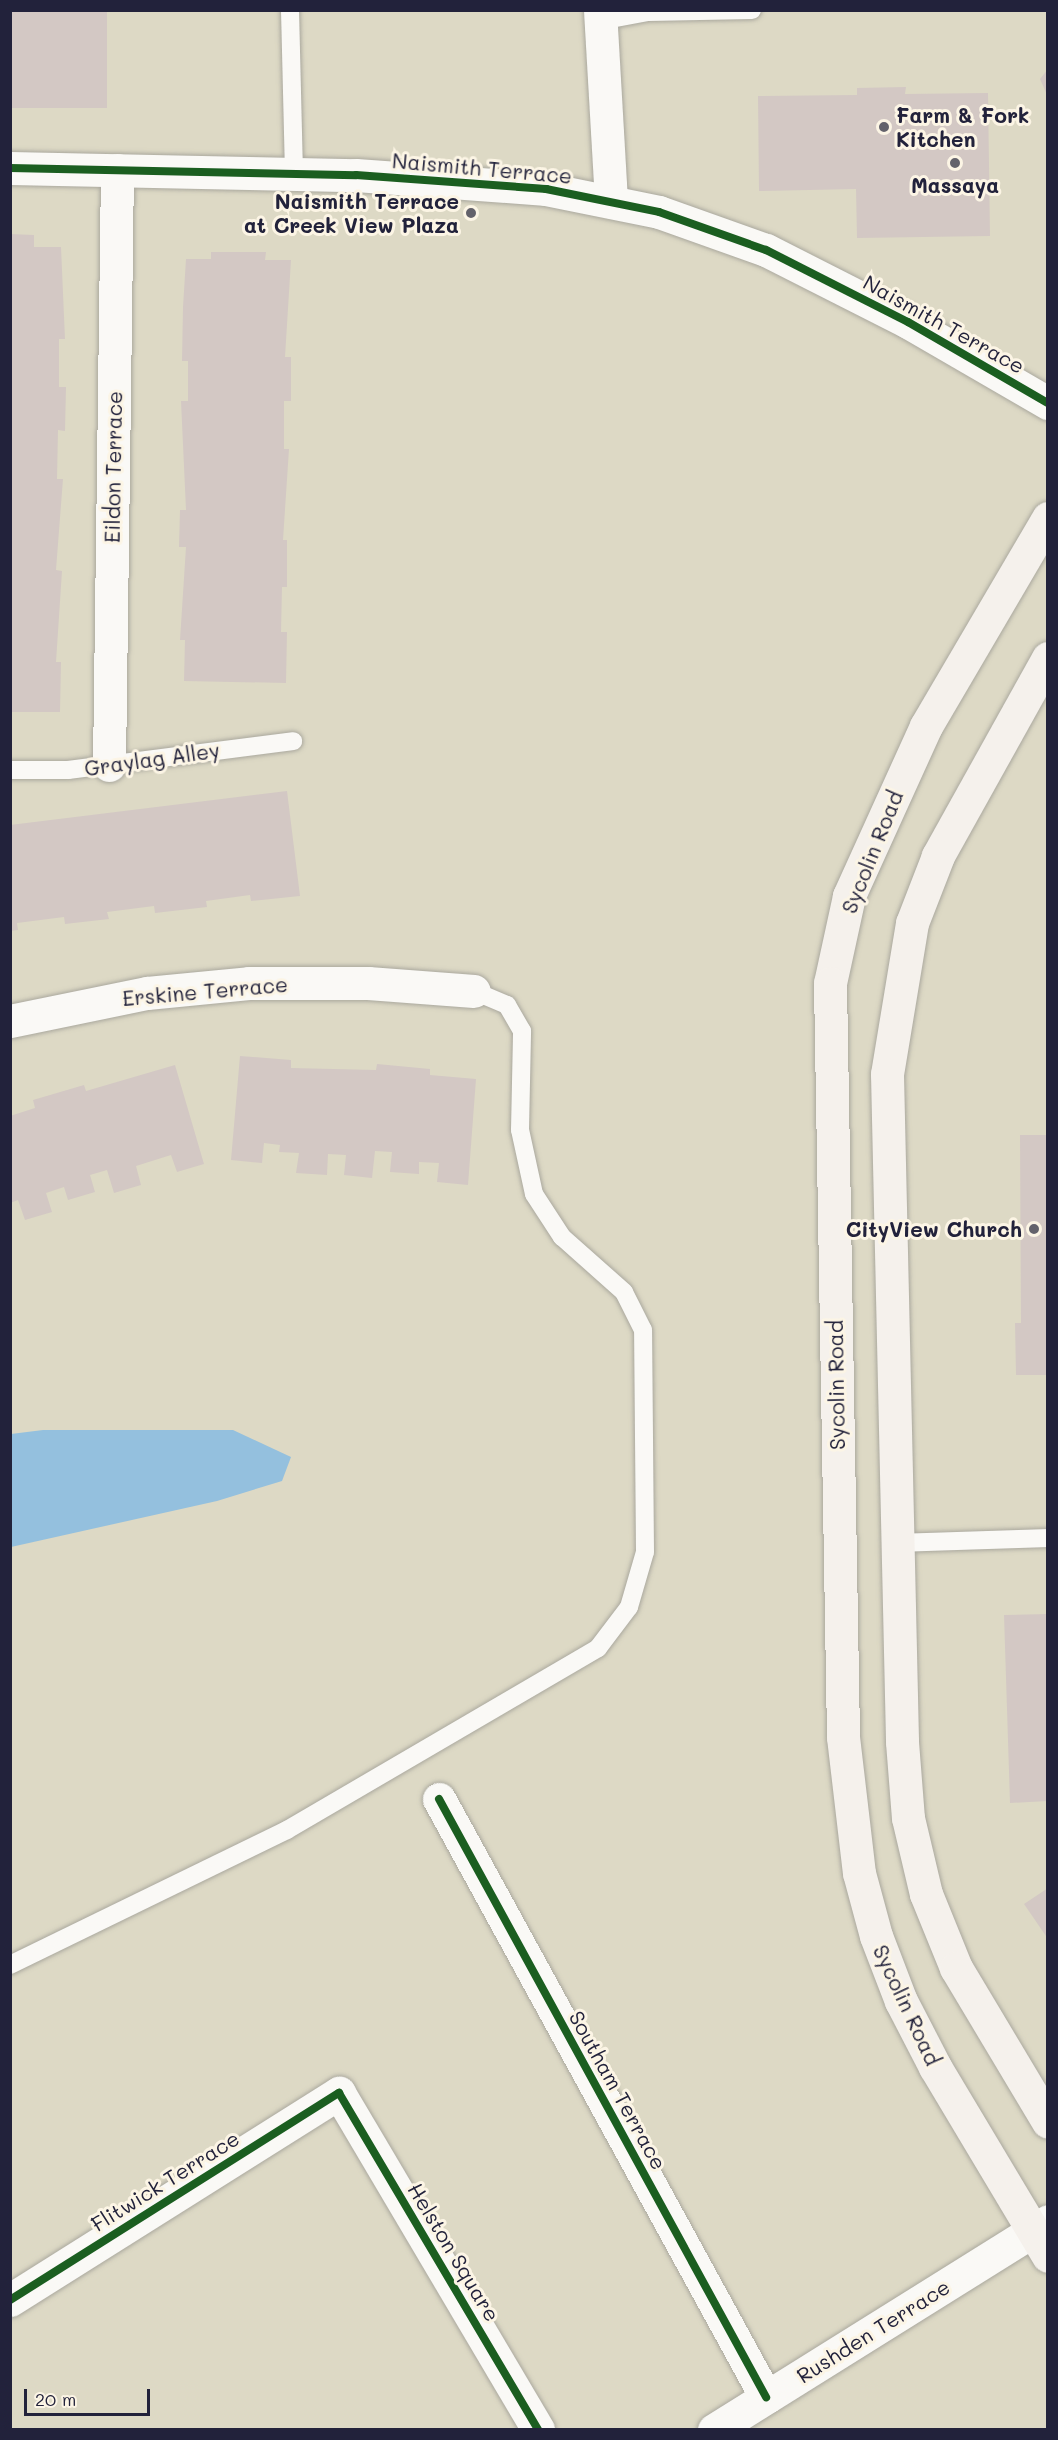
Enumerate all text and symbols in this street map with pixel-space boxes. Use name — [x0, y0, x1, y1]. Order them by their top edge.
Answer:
place label: Farm & Fork Kitchen — [896, 102, 1029, 152]
marker: Farm & Fork Kitchen — [877, 120, 891, 134]
street label: Naismith Terrace — [391, 148, 573, 188]
marker: Massaya — [948, 156, 962, 170]
place label: Massaya — [911, 172, 999, 198]
place label: Naismith Terrace at Creek View Plaza — [244, 188, 459, 238]
marker: Naismith Terrace at Creek View Plaza — [464, 206, 478, 220]
street label: Naismith Terrace — [859, 269, 1029, 379]
street label: Eildon Terrace — [99, 391, 127, 543]
street label: Graylag Alley — [83, 737, 221, 781]
street label: Sycolin Road — [836, 787, 908, 917]
street label: Erskine Terrace — [121, 971, 289, 1011]
place label: CityView Church — [846, 1216, 1022, 1242]
marker: CityView Church — [1027, 1222, 1041, 1236]
street label: Sycolin Road — [822, 1320, 850, 1450]
street label: Sycolin Road — [868, 1941, 946, 2069]
street label: Southam Terrace — [564, 2006, 672, 2174]
street label: Flitwick Terrace — [86, 2125, 244, 2237]
street label: Helston Square — [403, 2178, 505, 2326]
street label: Rushden Terrace — [792, 2274, 954, 2388]
scale bar — [27, 2377, 153, 2415]
text: 20 m — [35, 2387, 76, 2411]

